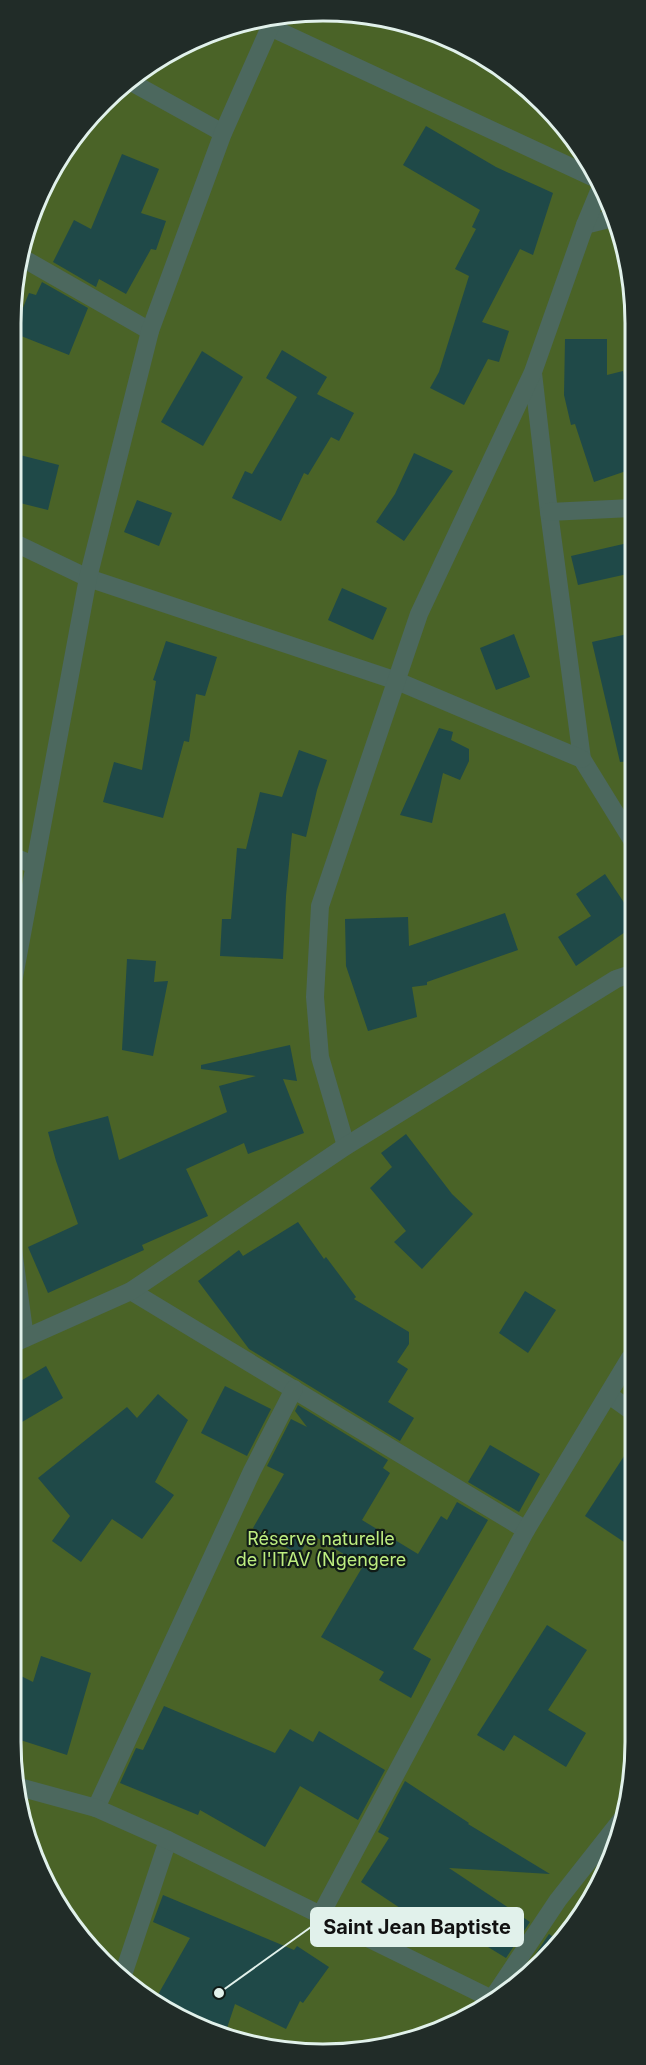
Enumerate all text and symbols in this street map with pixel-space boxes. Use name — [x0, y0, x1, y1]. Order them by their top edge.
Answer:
park label: Réserve naturelle de l'ITAV (Ngengere — [236, 1528, 406, 1570]
callout: Saint Jean Baptiste — [311, 1908, 523, 1946]
text: Saint Jean Baptiste — [323, 1915, 511, 1939]

